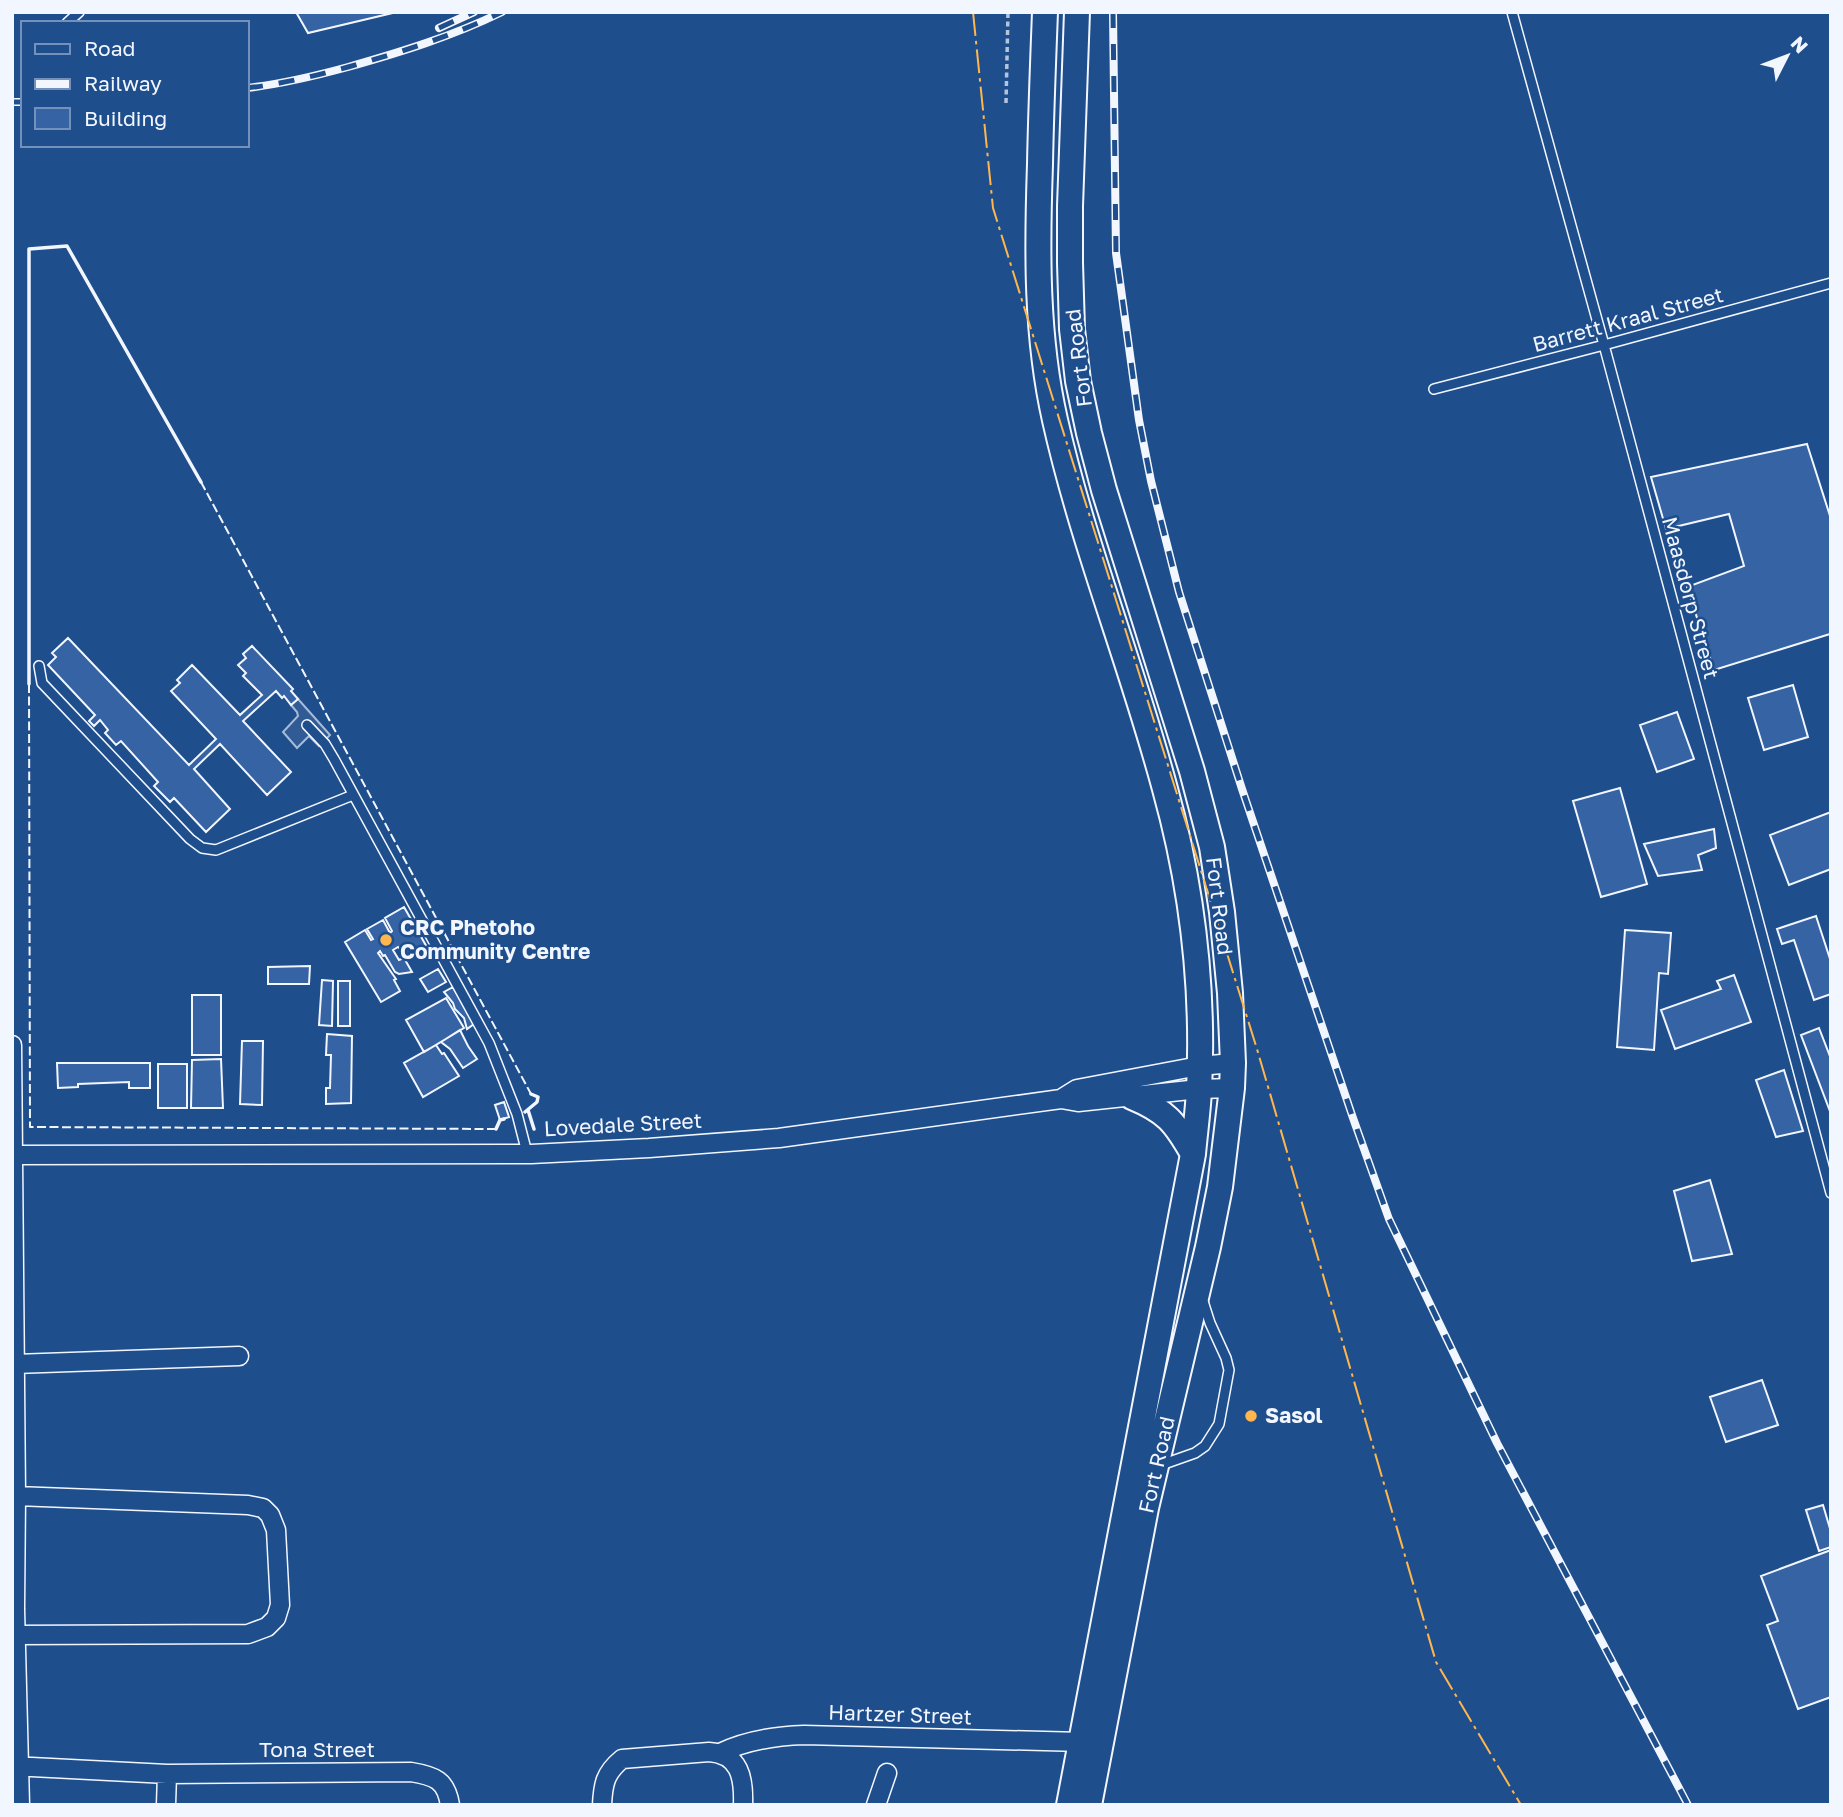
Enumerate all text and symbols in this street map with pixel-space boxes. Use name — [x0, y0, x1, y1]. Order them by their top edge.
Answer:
legend — [21, 21, 248, 147]
north arrow — [1752, 21, 1822, 91]
text: N — [1787, 31, 1813, 57]
text: Road — [84, 35, 135, 61]
text: Railway — [84, 70, 162, 96]
text: Building — [84, 105, 167, 131]
street label: Barrett Kraal Street — [1529, 281, 1726, 357]
street label: Fort Road — [1059, 308, 1097, 409]
street label: Maasdorp Street — [1657, 514, 1725, 682]
street label: Fort Road — [1201, 855, 1239, 956]
place label: CRC Phetoho Community Centre — [400, 914, 590, 964]
marker: CRC Phetoho Community Centre — [378, 932, 394, 948]
street label: Lovedale Street — [543, 1107, 703, 1141]
place label: Sasol — [1265, 1402, 1323, 1428]
marker: Sasol — [1243, 1408, 1259, 1424]
street label: Fort Road — [1132, 1414, 1180, 1516]
street label: Hartzer Street — [828, 1699, 972, 1730]
street label: Tona Street — [259, 1736, 375, 1762]

